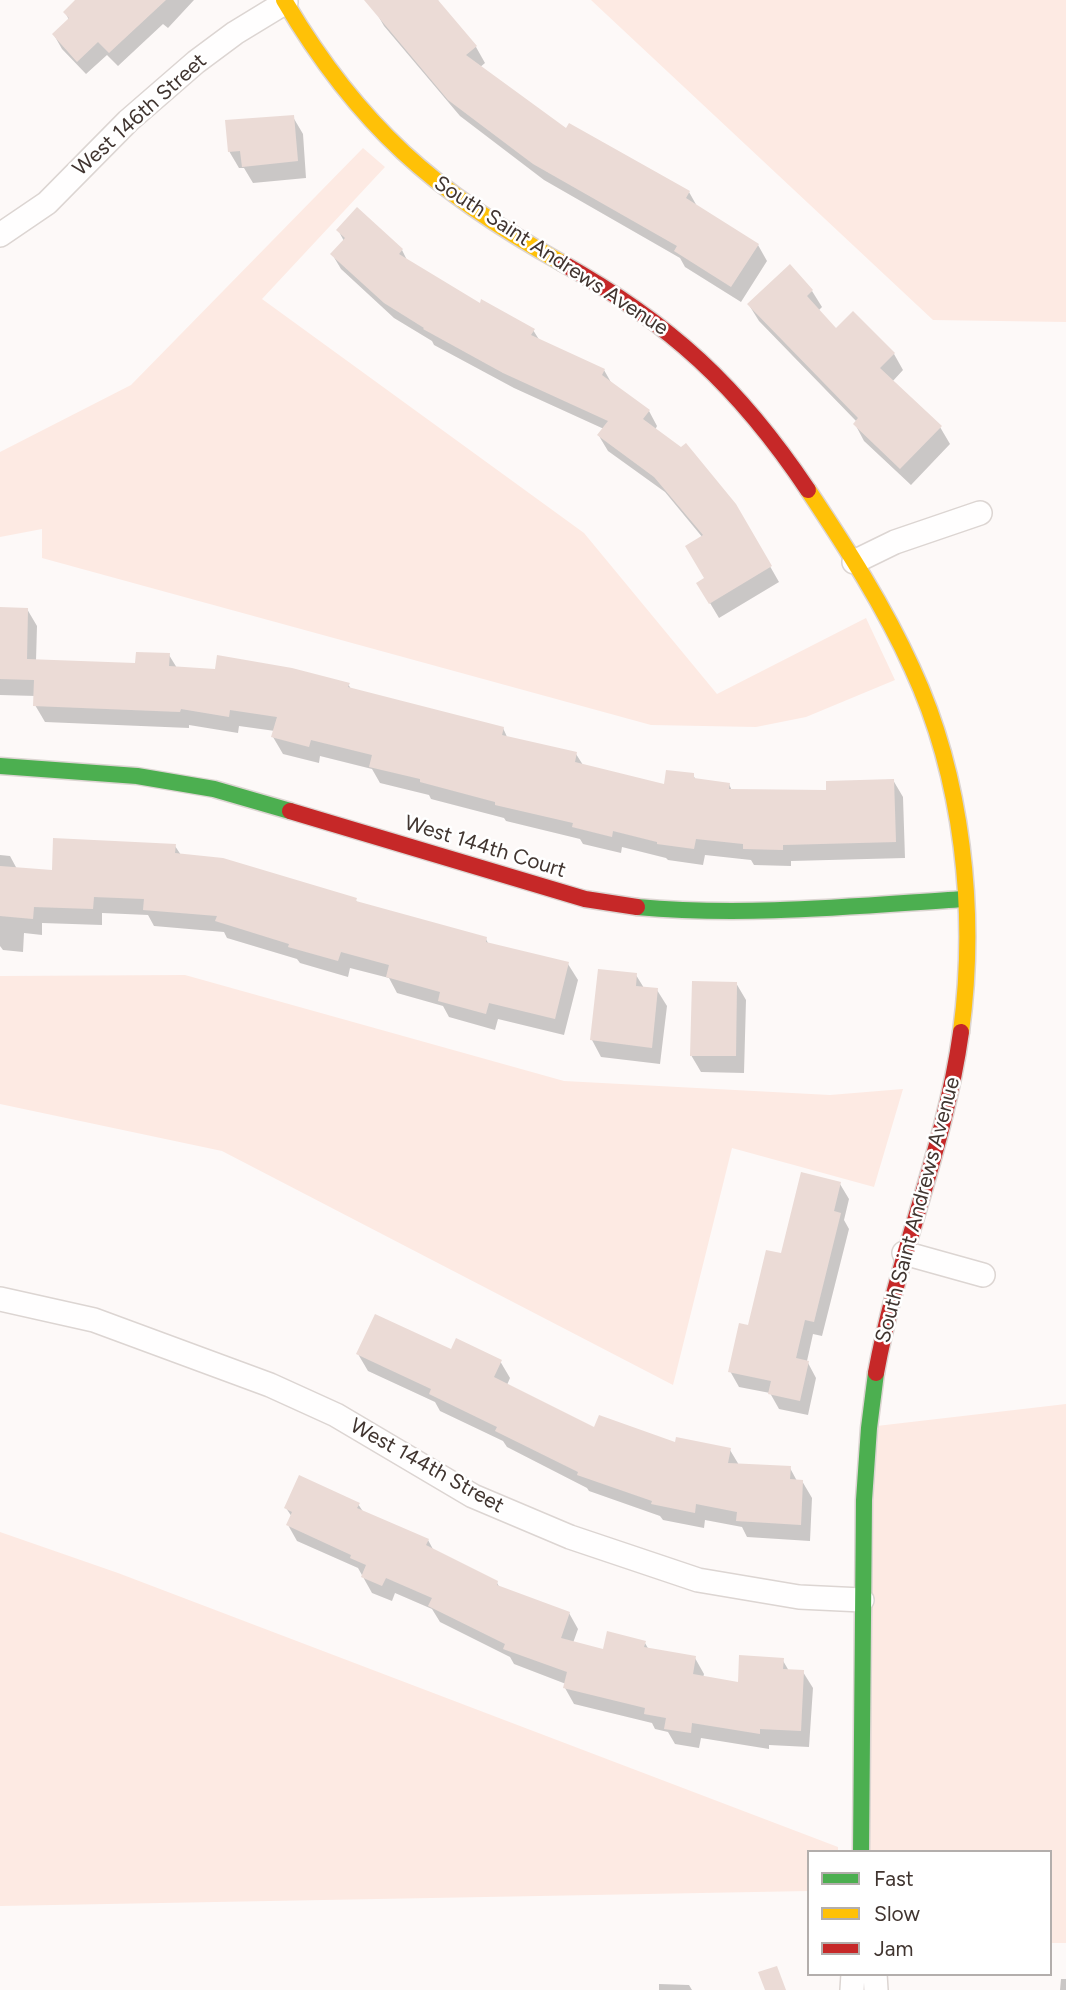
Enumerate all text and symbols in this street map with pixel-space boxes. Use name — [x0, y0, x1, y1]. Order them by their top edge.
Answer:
street label: West 146th Street — [68, 48, 212, 182]
street label: South Saint Andrews Avenue — [429, 171, 673, 341]
street label: West 144th Court — [401, 810, 569, 884]
street label: South Saint Andrews Avenue — [870, 1074, 966, 1346]
street label: West 144th Street — [346, 1413, 508, 1519]
legend — [807, 1850, 1052, 1976]
text: Fast — [874, 1866, 914, 1891]
text: Slow — [874, 1901, 920, 1926]
text: Jam — [874, 1936, 913, 1961]

